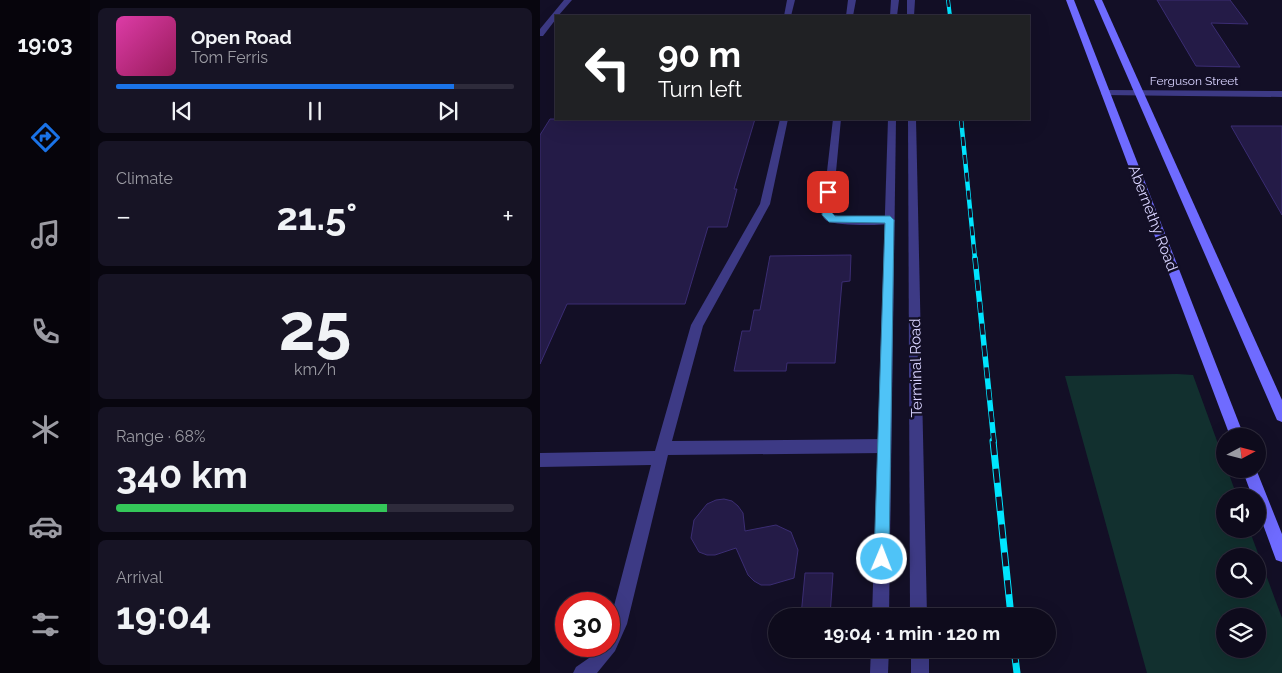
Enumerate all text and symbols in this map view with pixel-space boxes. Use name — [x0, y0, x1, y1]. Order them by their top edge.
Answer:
text: Open Road — [191, 26, 292, 48]
text: 19:03 — [17, 31, 73, 57]
text: 90 m — [658, 34, 741, 75]
icon: left — [575, 35, 640, 100]
text: Tom Ferris — [191, 48, 268, 67]
street label: Ferguson Street — [1150, 74, 1238, 88]
text: Turn left — [658, 76, 742, 102]
icon: previous — [168, 97, 196, 125]
icon: pause — [301, 97, 329, 125]
icon: next — [434, 97, 462, 125]
icon: directions — [28, 120, 63, 155]
street label: Abernethy Road — [1125, 162, 1181, 274]
text: Climate — [116, 169, 173, 188]
pin — [807, 171, 849, 213]
icon: arrive — [814, 178, 842, 206]
text: 21.5° — [276, 194, 357, 239]
text: − — [116, 200, 131, 233]
text: + — [502, 200, 514, 233]
icon: music — [28, 217, 63, 252]
text: 25 — [279, 289, 351, 365]
icon: phone — [28, 314, 63, 349]
street label: Terminal Road — [906, 318, 926, 418]
text: km/h — [294, 360, 336, 379]
icon: climate — [28, 412, 63, 447]
text: Range · 68% — [116, 427, 205, 446]
north arrow — [1216, 428, 1266, 478]
map controls — [1216, 428, 1266, 658]
text: 340 km — [116, 452, 248, 497]
button: sound — [1216, 488, 1266, 538]
icon: car — [28, 509, 63, 544]
position arrow — [855, 532, 907, 584]
button: search — [1216, 548, 1266, 598]
text: Arrival — [116, 568, 163, 587]
speed limit sign: 30 — [555, 592, 620, 657]
text: 19:04 — [116, 593, 212, 638]
icon: filters — [28, 607, 63, 642]
button: layers — [1216, 608, 1266, 658]
text: 19:04 · 1 min · 120 m — [824, 622, 1000, 644]

